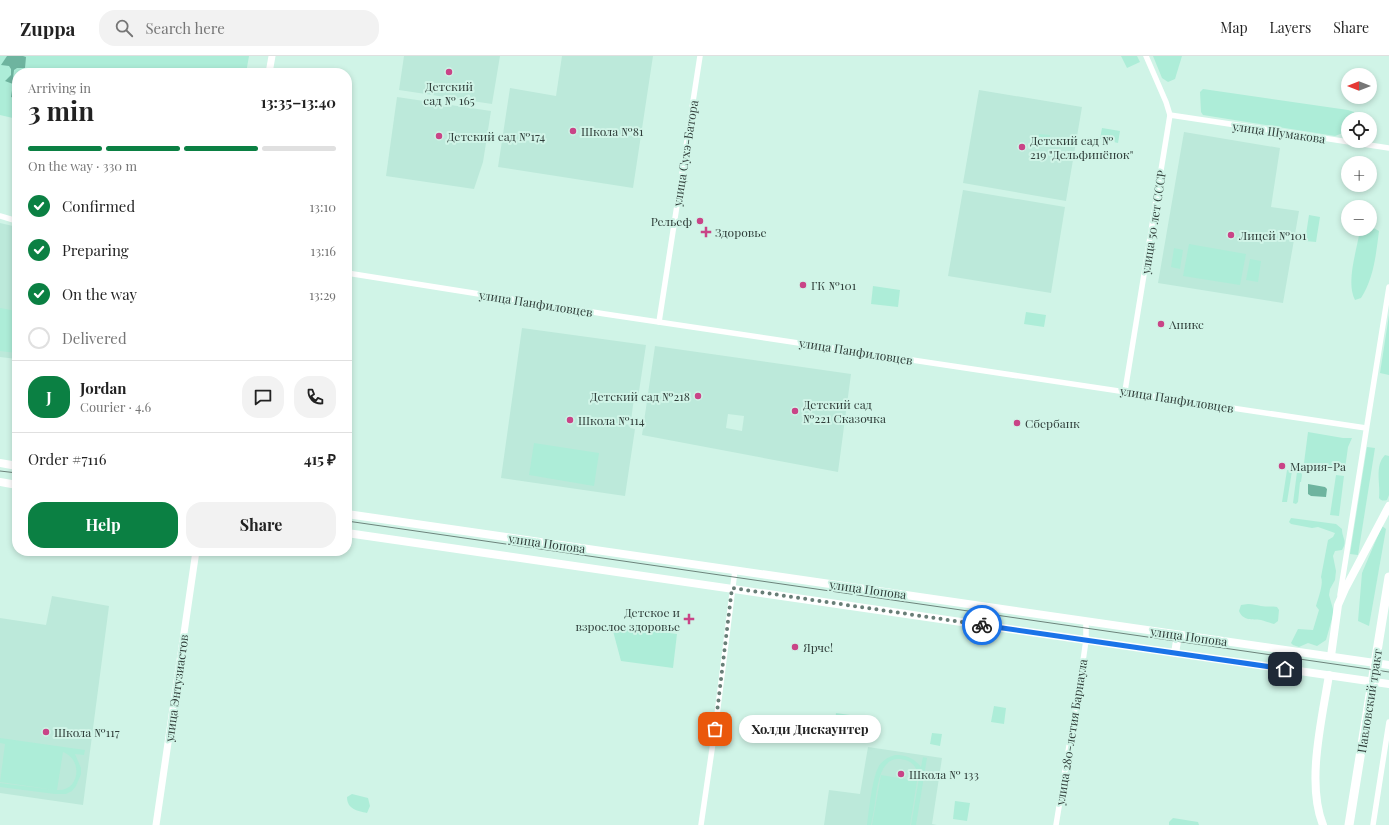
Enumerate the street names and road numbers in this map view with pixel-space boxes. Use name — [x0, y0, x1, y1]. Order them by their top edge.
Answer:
street label: улица Сухэ-Батора — [669, 99, 701, 208]
street label: улица Шумакова — [1231, 117, 1326, 146]
street label: улица 50 лет СССР — [1137, 169, 1169, 276]
street label: улица Панфиловцев — [477, 286, 594, 320]
street label: улица Панфиловцев — [797, 334, 914, 368]
street label: улица Панфиловцев — [1118, 382, 1235, 416]
street label: улица Попова — [507, 530, 586, 556]
street label: улица Попова — [828, 576, 907, 602]
street label: улица Попова — [1149, 623, 1228, 649]
street label: улица Энтузиастов — [160, 633, 192, 744]
street label: Павловский тракт — [1353, 648, 1385, 754]
street label: улица 280-летия Барнаула — [1051, 658, 1090, 807]

